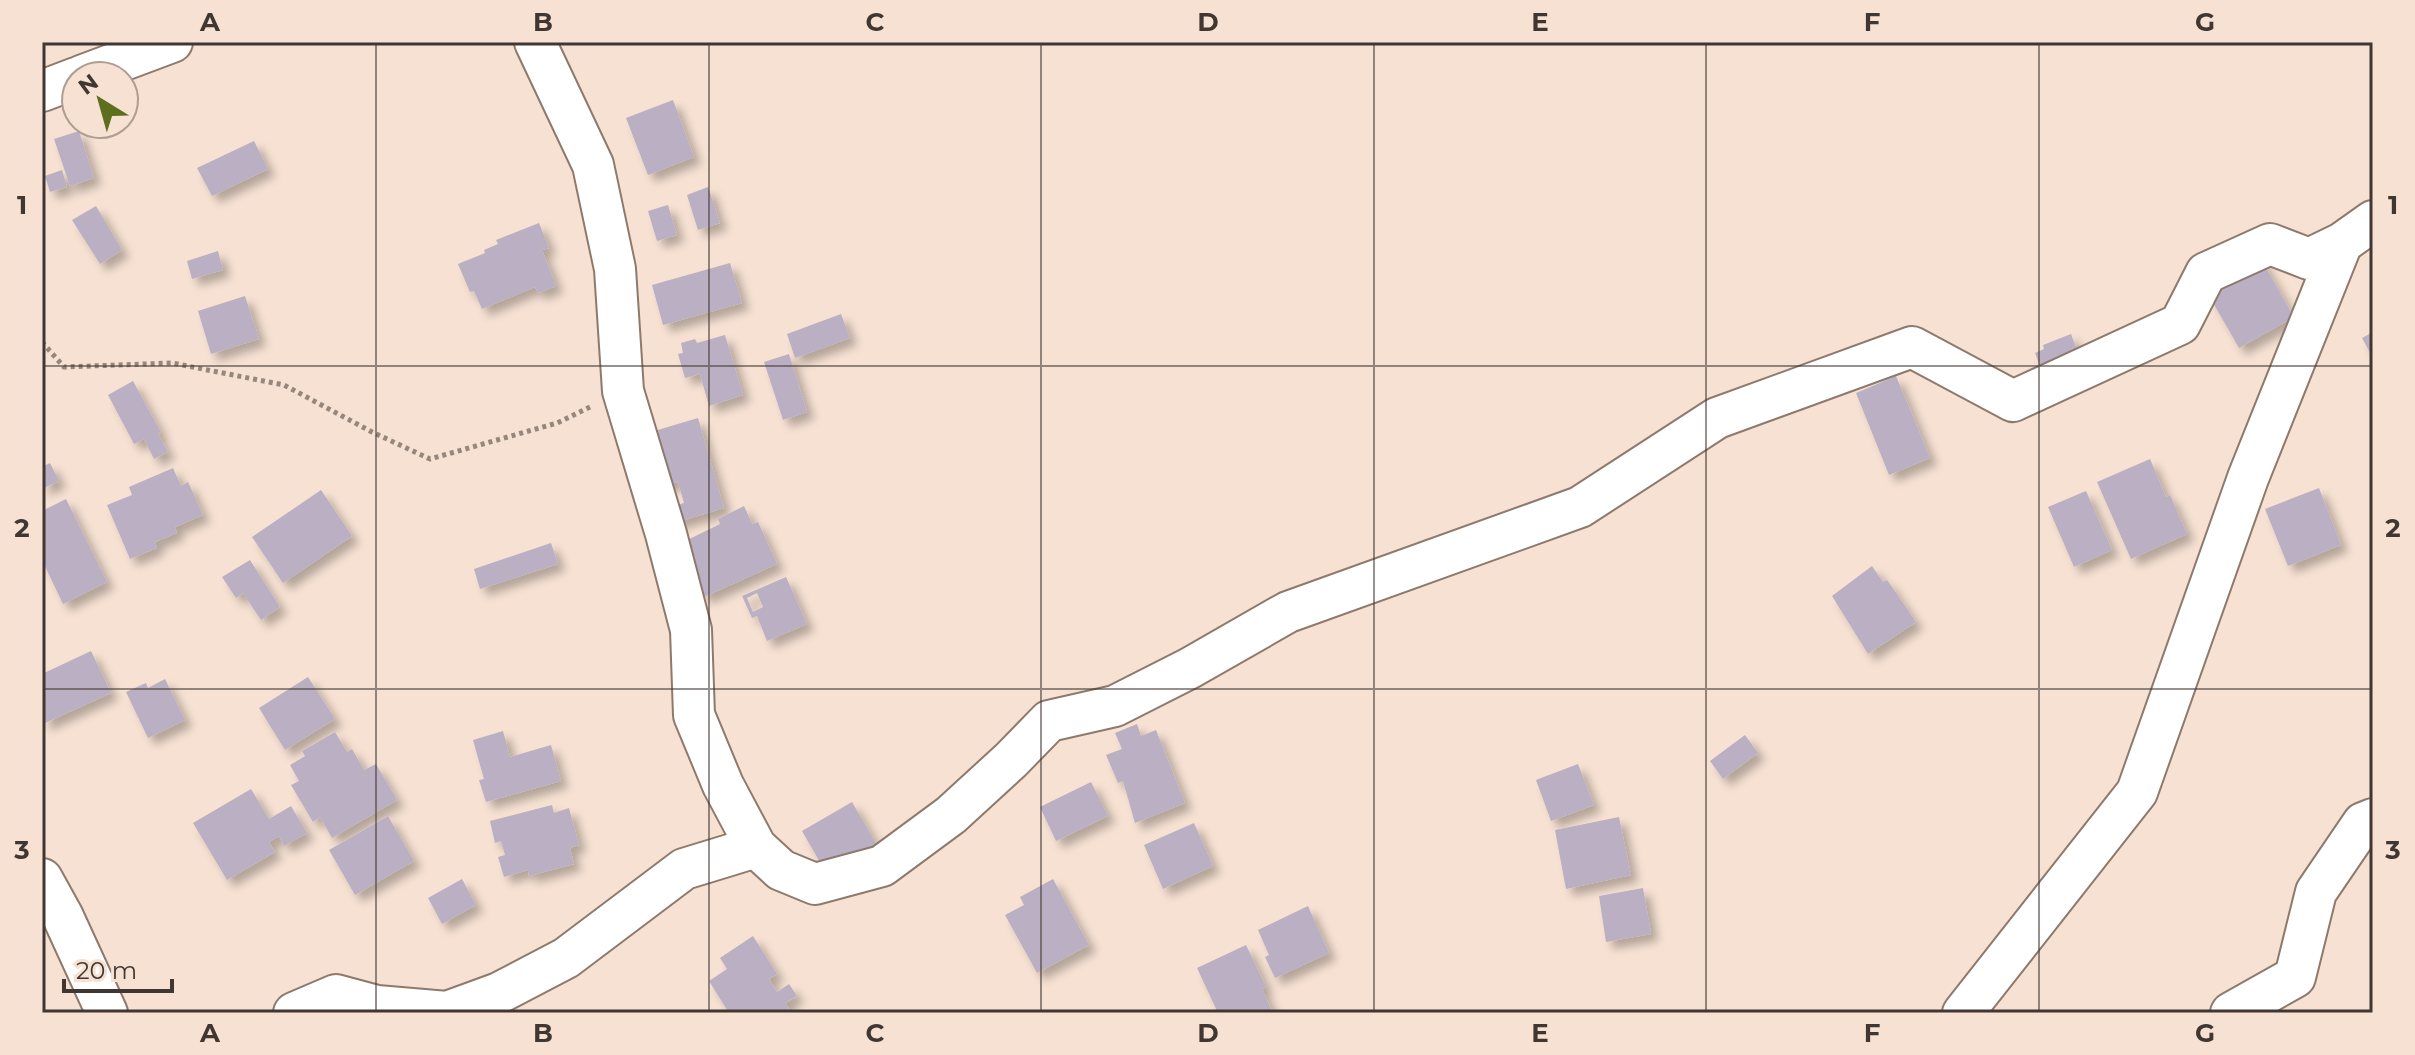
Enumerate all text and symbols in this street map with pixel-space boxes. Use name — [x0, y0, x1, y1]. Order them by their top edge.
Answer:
text: A — [199, 6, 221, 38]
text: B — [533, 6, 553, 38]
text: C — [866, 6, 885, 38]
text: D — [1197, 6, 1219, 38]
text: E — [1531, 6, 1549, 38]
text: F — [1864, 6, 1880, 38]
text: G — [2195, 6, 2215, 38]
north arrow — [60, 60, 140, 140]
text: N — [73, 68, 103, 101]
text: 1 — [17, 189, 27, 221]
text: 1 — [2388, 189, 2398, 221]
text: 2 — [14, 512, 30, 544]
text: 2 — [2385, 512, 2401, 544]
text: 3 — [13, 834, 30, 866]
text: 3 — [2384, 834, 2401, 866]
scale bar — [64, 943, 172, 993]
text: 20 m — [76, 956, 137, 985]
text: A — [199, 1017, 221, 1049]
text: B — [533, 1017, 553, 1049]
text: C — [866, 1017, 885, 1049]
text: D — [1197, 1017, 1219, 1049]
text: E — [1531, 1017, 1549, 1049]
text: F — [1864, 1017, 1880, 1049]
text: G — [2195, 1017, 2215, 1049]

